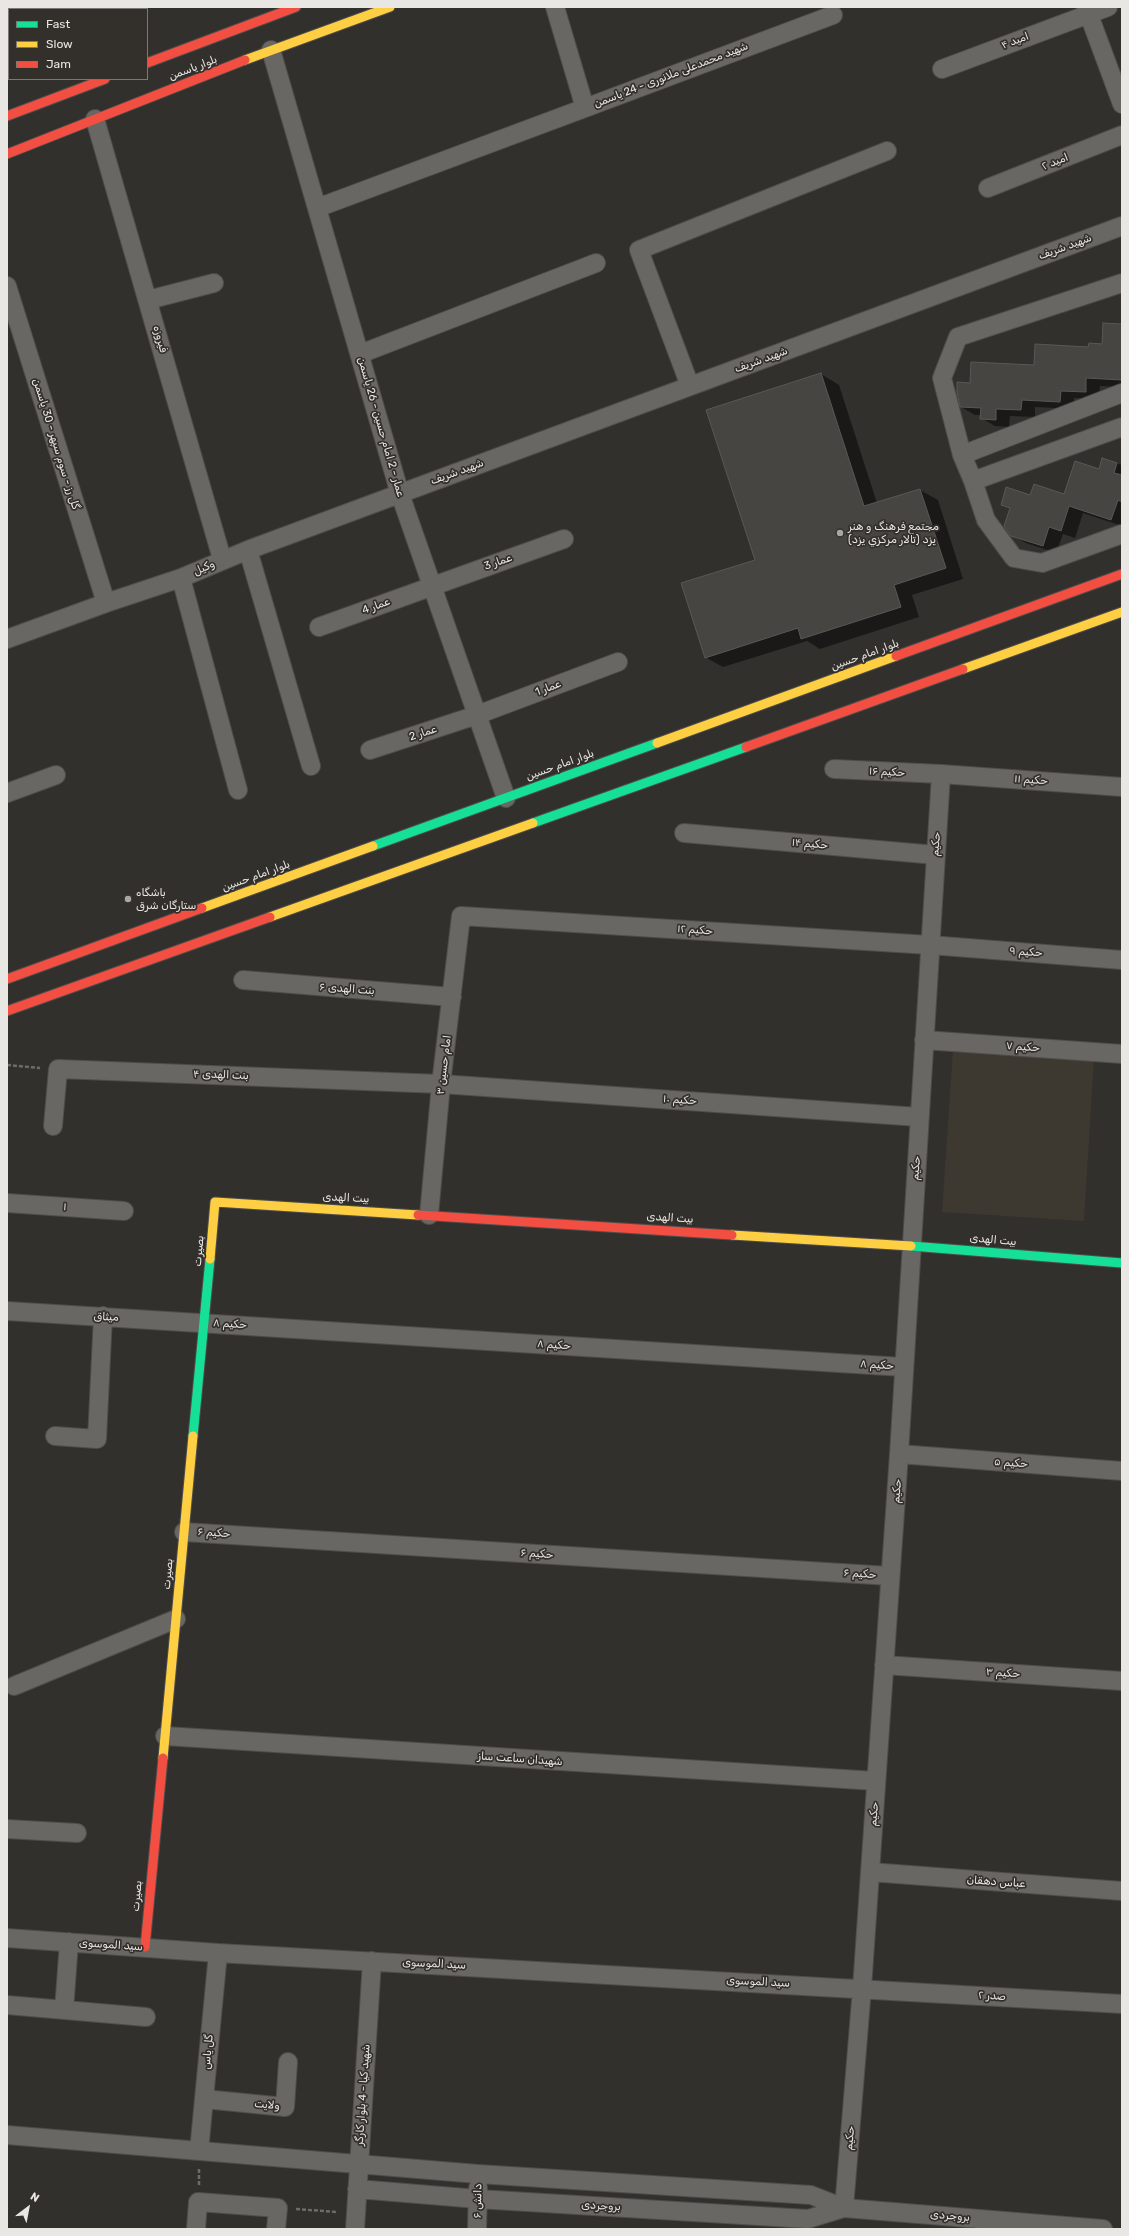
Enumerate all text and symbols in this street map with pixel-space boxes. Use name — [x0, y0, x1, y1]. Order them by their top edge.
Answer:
legend — [8, 8, 148, 80]
text: Fast — [46, 17, 70, 31]
street label: امید ۴ — [999, 30, 1031, 52]
text: Slow — [46, 37, 73, 51]
street label: شهید محمدعلی ملانوری - 24 یاسمن — [592, 39, 750, 111]
street label: بلوار یاسمن — [167, 53, 219, 83]
text: Jam — [46, 57, 71, 71]
street label: امید ۲ — [1040, 151, 1070, 173]
street label: شهید شریف — [1037, 231, 1093, 263]
street label: فیروزه — [150, 324, 170, 354]
street label: شهید شریف — [733, 344, 789, 376]
street label: عمار - 2 امام حسین - 26 یاسمن — [355, 356, 407, 498]
street label: گل رز - سوم سپهر - 30 یاسمن — [30, 377, 82, 511]
street label: شهید شریف — [429, 456, 485, 488]
place label: مجتمع فرهنگ و هنر یزد (تالار مركزي یزد) — [848, 520, 939, 546]
marker: مجتمع فرهنگ و هنر یزد (تالار مركزي یزد) — [835, 528, 845, 538]
street label: عمار 3 — [482, 551, 514, 573]
street label: وکیل — [191, 557, 217, 579]
street label: عمار 4 — [360, 595, 392, 617]
street label: بلوار امام حسین — [829, 637, 901, 673]
street label: عمار 1 — [533, 677, 563, 699]
street label: عمار 2 — [407, 722, 439, 744]
street label: بلوار امام حسین — [524, 747, 596, 783]
street label: حکیم ۱۶ — [869, 764, 905, 780]
street label: حکیم ۱۱ — [1014, 772, 1048, 788]
street label: حکیم — [929, 831, 943, 857]
street label: حکیم ۱۴ — [791, 836, 829, 852]
street label: بلوار امام حسین — [220, 858, 292, 894]
place label: باشگاه ستارگان شرق — [136, 886, 196, 912]
marker: باشگاه ستارگان شرق — [123, 894, 133, 904]
street label: حکیم ۱۲ — [677, 922, 713, 938]
street label: حکیم ۹ — [1009, 944, 1043, 960]
street label: بنت الهدی ۶ — [319, 980, 375, 998]
street label: امام حسین ۳ — [434, 1034, 454, 1096]
street label: حکیم ۷ — [1006, 1039, 1040, 1055]
street label: بنت الهدی ۴ — [193, 1067, 249, 1083]
street label: حکیم ۱۰ — [663, 1092, 697, 1108]
street label: حکیم — [909, 1155, 923, 1181]
street label: بیت الهدی — [322, 1190, 370, 1206]
street label: ۱ — [63, 1200, 67, 1214]
street label: بیت الهدی — [646, 1210, 694, 1226]
street label: بیت الهدی — [969, 1231, 1017, 1249]
street label: بصیرت — [191, 1235, 207, 1267]
street label: میثاق — [93, 1310, 119, 1324]
street label: حکیم ۸ — [213, 1316, 247, 1332]
street label: حکیم ۸ — [537, 1337, 571, 1353]
street label: حکیم ۸ — [860, 1357, 894, 1373]
street label: حکیم ۵ — [994, 1455, 1028, 1471]
street label: حکیم — [890, 1478, 904, 1504]
street label: حکیم ۶ — [197, 1525, 231, 1541]
street label: حکیم ۶ — [520, 1546, 554, 1562]
street label: بصیرت — [160, 1558, 176, 1590]
street label: حکیم ۶ — [843, 1566, 877, 1582]
street label: حکیم ۳ — [985, 1665, 1021, 1681]
street label: شهیدان ساعت ساز — [477, 1749, 563, 1769]
street label: حکیم — [867, 1801, 881, 1827]
street label: عباس دهقان — [966, 1873, 1026, 1891]
street label: بصیرت — [129, 1880, 145, 1912]
street label: سید الموسوی — [79, 1936, 143, 1954]
street label: سید الموسوی — [402, 1956, 466, 1972]
street label: سید الموسوی — [726, 1974, 790, 1990]
street label: صدر ۲ — [978, 1988, 1006, 2004]
street label: گل یاس — [200, 2034, 216, 2070]
street label: شهید کیا - 4 بلوار کارگر — [353, 2044, 373, 2146]
street label: ولایت — [254, 2097, 280, 2113]
street label: حکیم — [842, 2125, 858, 2151]
street label: دانش ۶ — [471, 2183, 485, 2219]
north arrow — [8, 2188, 48, 2228]
text: N — [28, 2190, 41, 2205]
street label: بروجردی — [581, 2198, 621, 2214]
street label: بروجردی — [930, 2208, 970, 2224]

